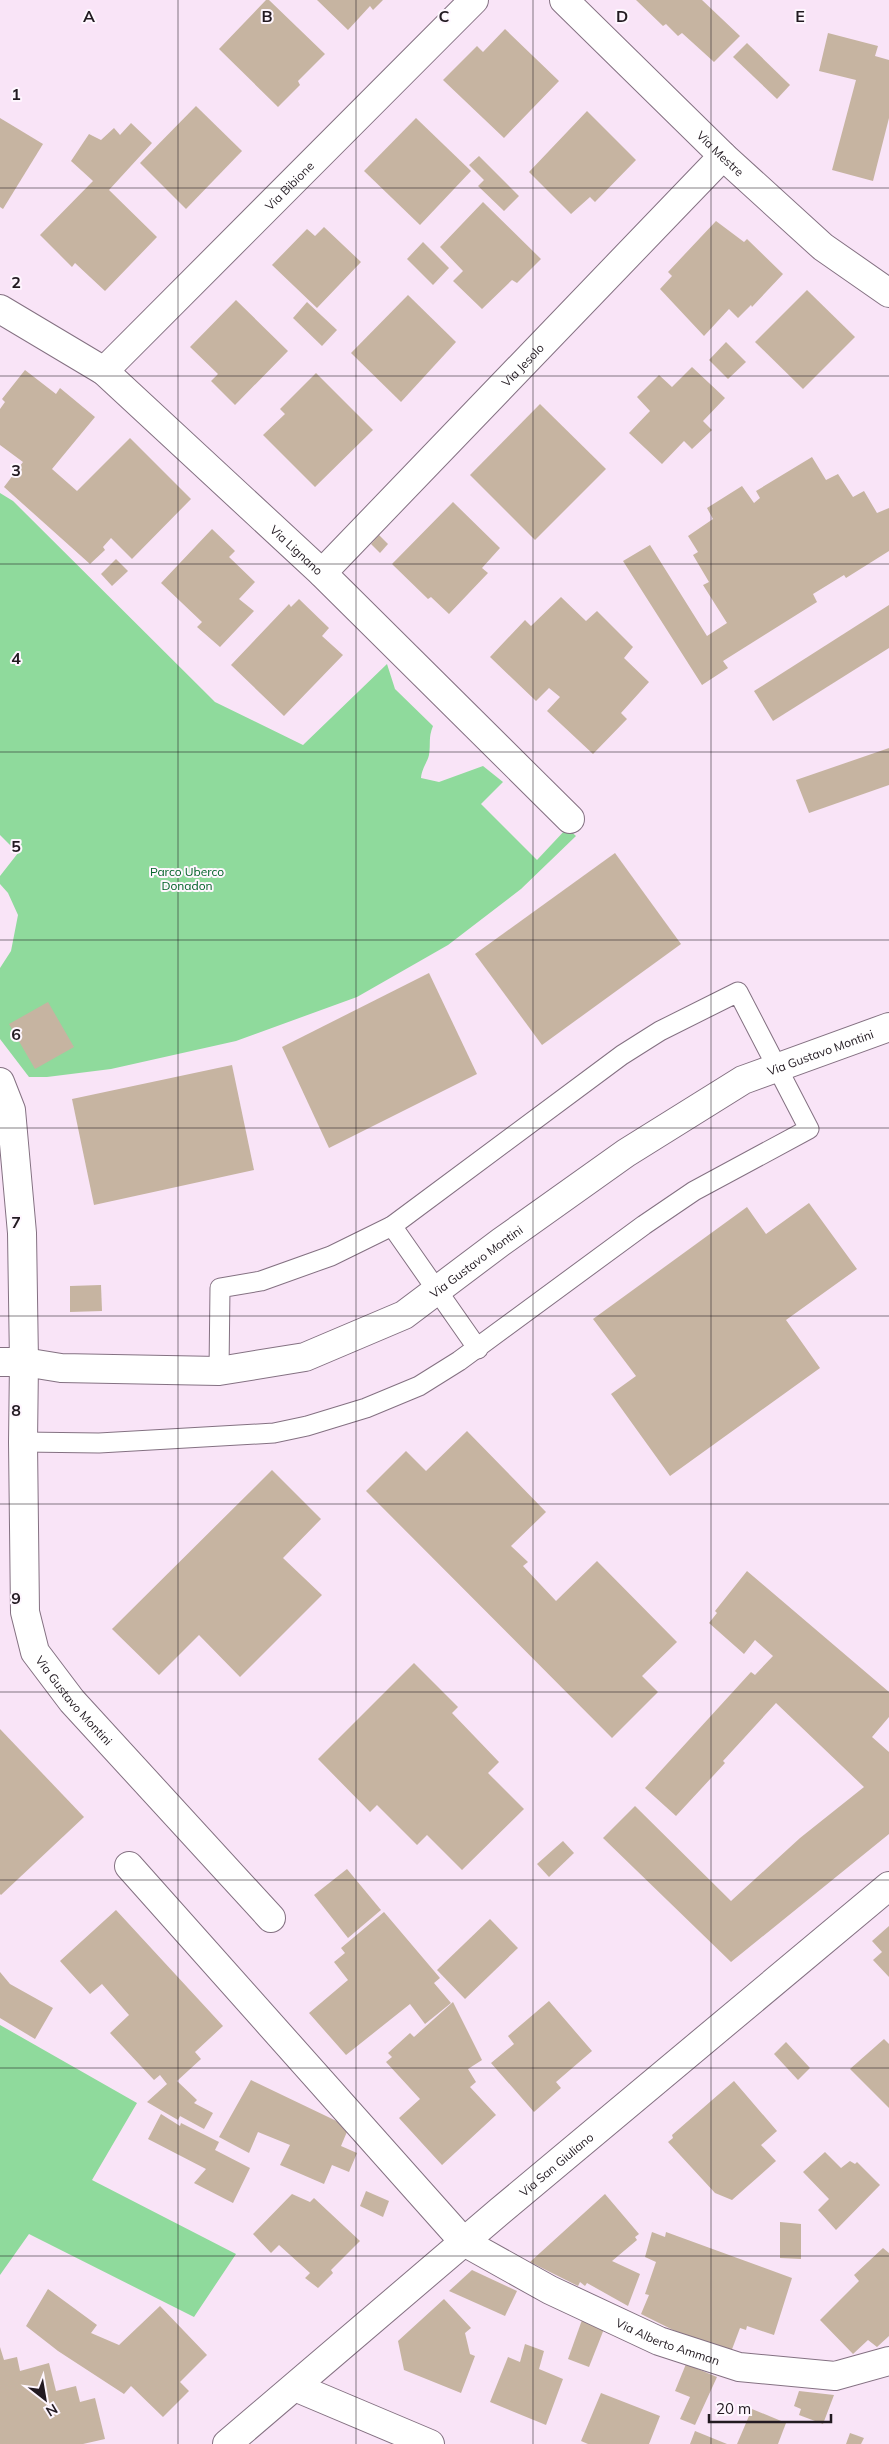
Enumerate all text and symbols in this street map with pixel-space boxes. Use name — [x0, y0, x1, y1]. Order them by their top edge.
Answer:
text: A — [83, 6, 95, 26]
text: B — [261, 6, 273, 26]
text: C — [439, 6, 450, 26]
text: D — [616, 6, 628, 26]
text: E — [795, 6, 805, 26]
text: 1 — [11, 84, 21, 104]
street label: Via Mestre — [694, 127, 747, 179]
street label: Via Bibione — [261, 158, 317, 213]
text: 2 — [11, 272, 21, 292]
street label: Via Jesolo — [498, 340, 547, 390]
text: 3 — [11, 460, 21, 480]
street label: Via Lignano — [267, 522, 326, 578]
text: 4 — [11, 648, 21, 668]
text: 5 — [11, 836, 21, 856]
park label: Parco Uberco Donadon — [150, 864, 224, 893]
text: 6 — [11, 1024, 21, 1044]
street label: Via Gustavo Montini — [765, 1026, 875, 1078]
text: 7 — [11, 1212, 21, 1232]
street label: Via Gustavo Montini — [426, 1222, 525, 1301]
text: 8 — [11, 1400, 21, 1420]
text: 9 — [11, 1588, 21, 1608]
street label: Via Gustavo Montini — [33, 1652, 116, 1748]
street label: Via San Giuliano — [516, 2129, 596, 2199]
street label: Via Alberto Amman — [614, 2315, 722, 2368]
north arrow — [20, 2374, 70, 2424]
scale bar — [709, 2392, 832, 2424]
text: 20 m — [716, 2399, 751, 2418]
text: N — [43, 2400, 61, 2421]

